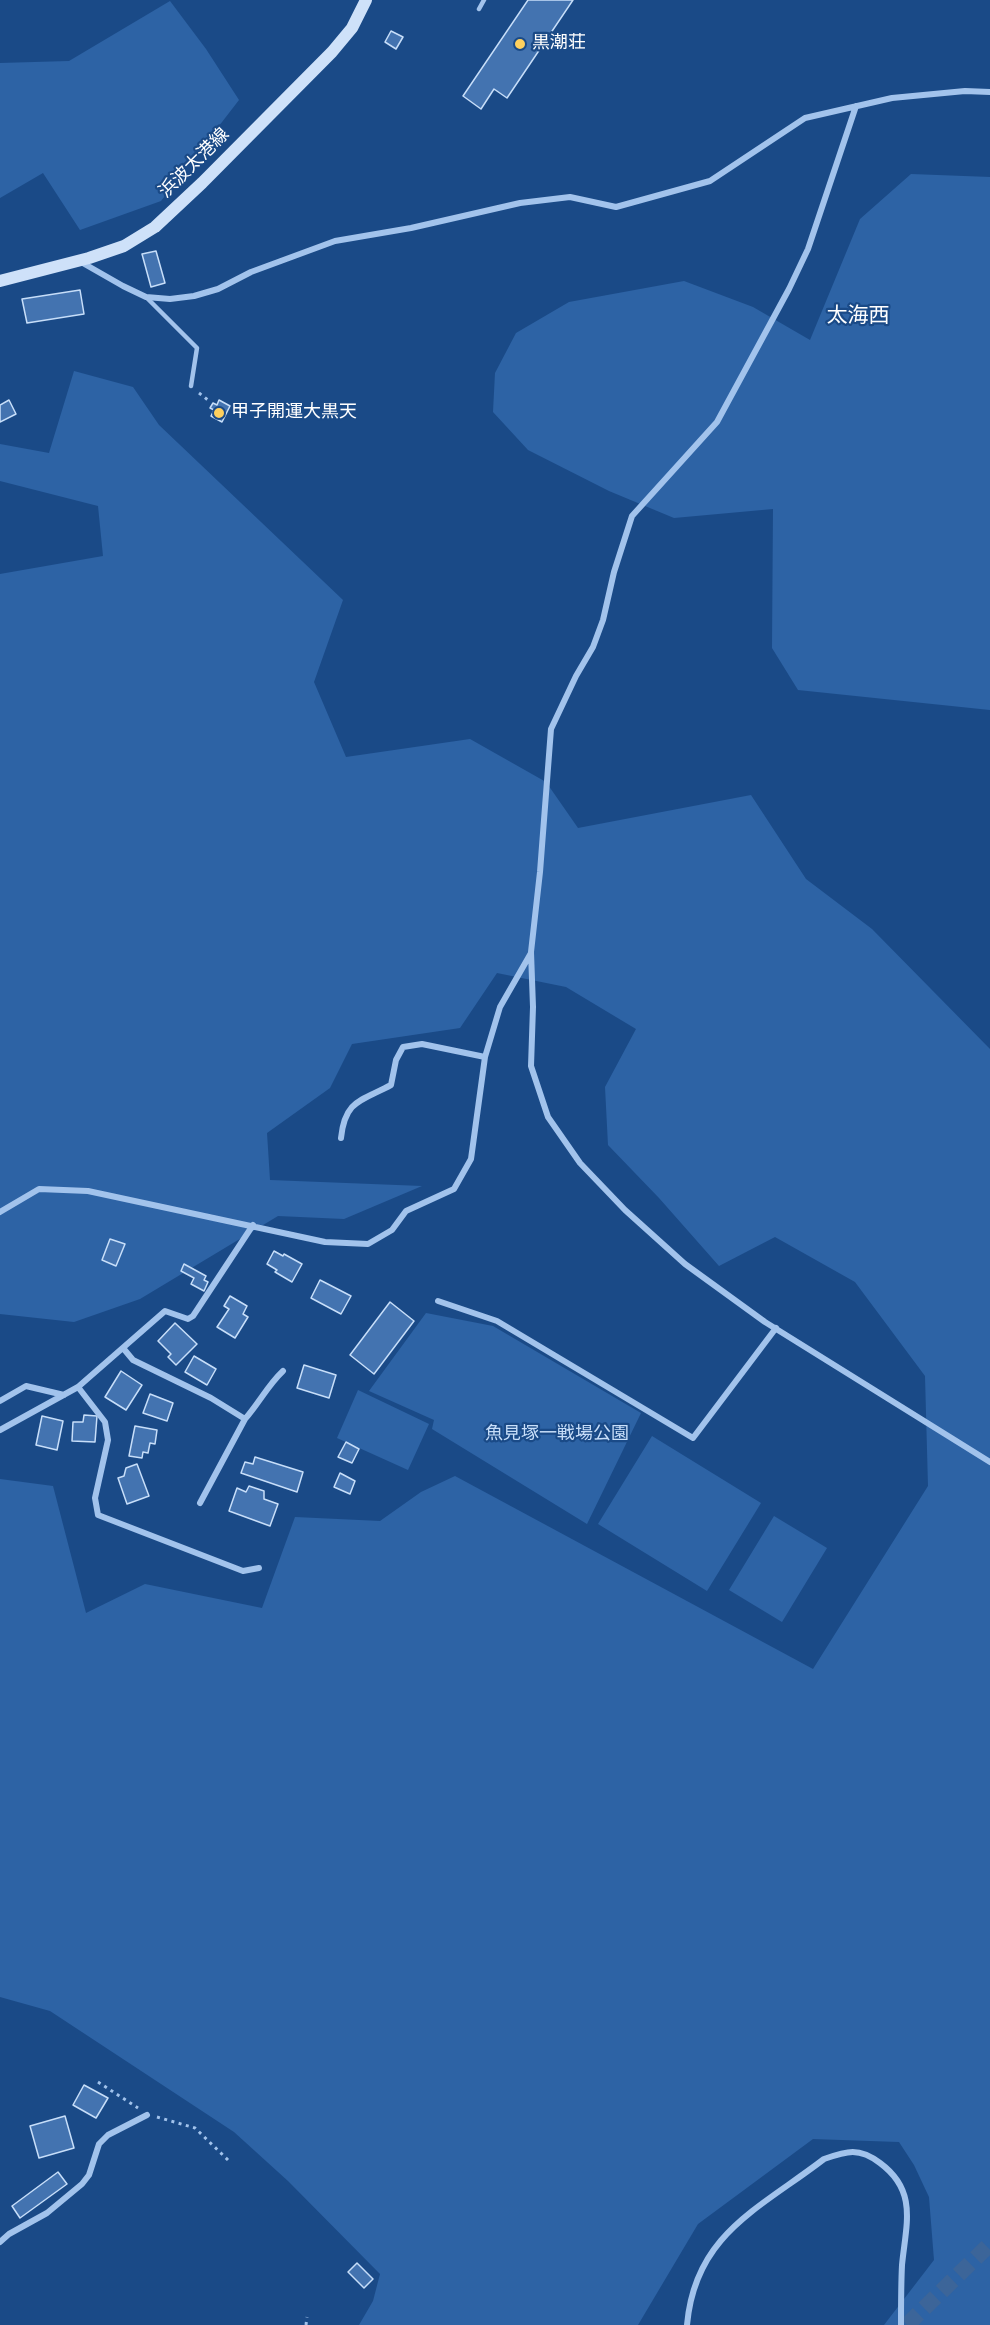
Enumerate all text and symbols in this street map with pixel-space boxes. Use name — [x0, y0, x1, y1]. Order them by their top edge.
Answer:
place label: 黒潮荘 — [532, 33, 586, 55]
marker: 黒潮荘 — [513, 37, 527, 51]
street label: 浜波太港線 — [156, 125, 234, 203]
district label: 太海西 — [827, 304, 889, 330]
place label: 甲子開運大黒天 — [231, 402, 357, 424]
marker: 甲子開運大黒天 — [212, 406, 226, 420]
park label: 魚見塚一戦場公園 — [485, 1424, 629, 1446]

